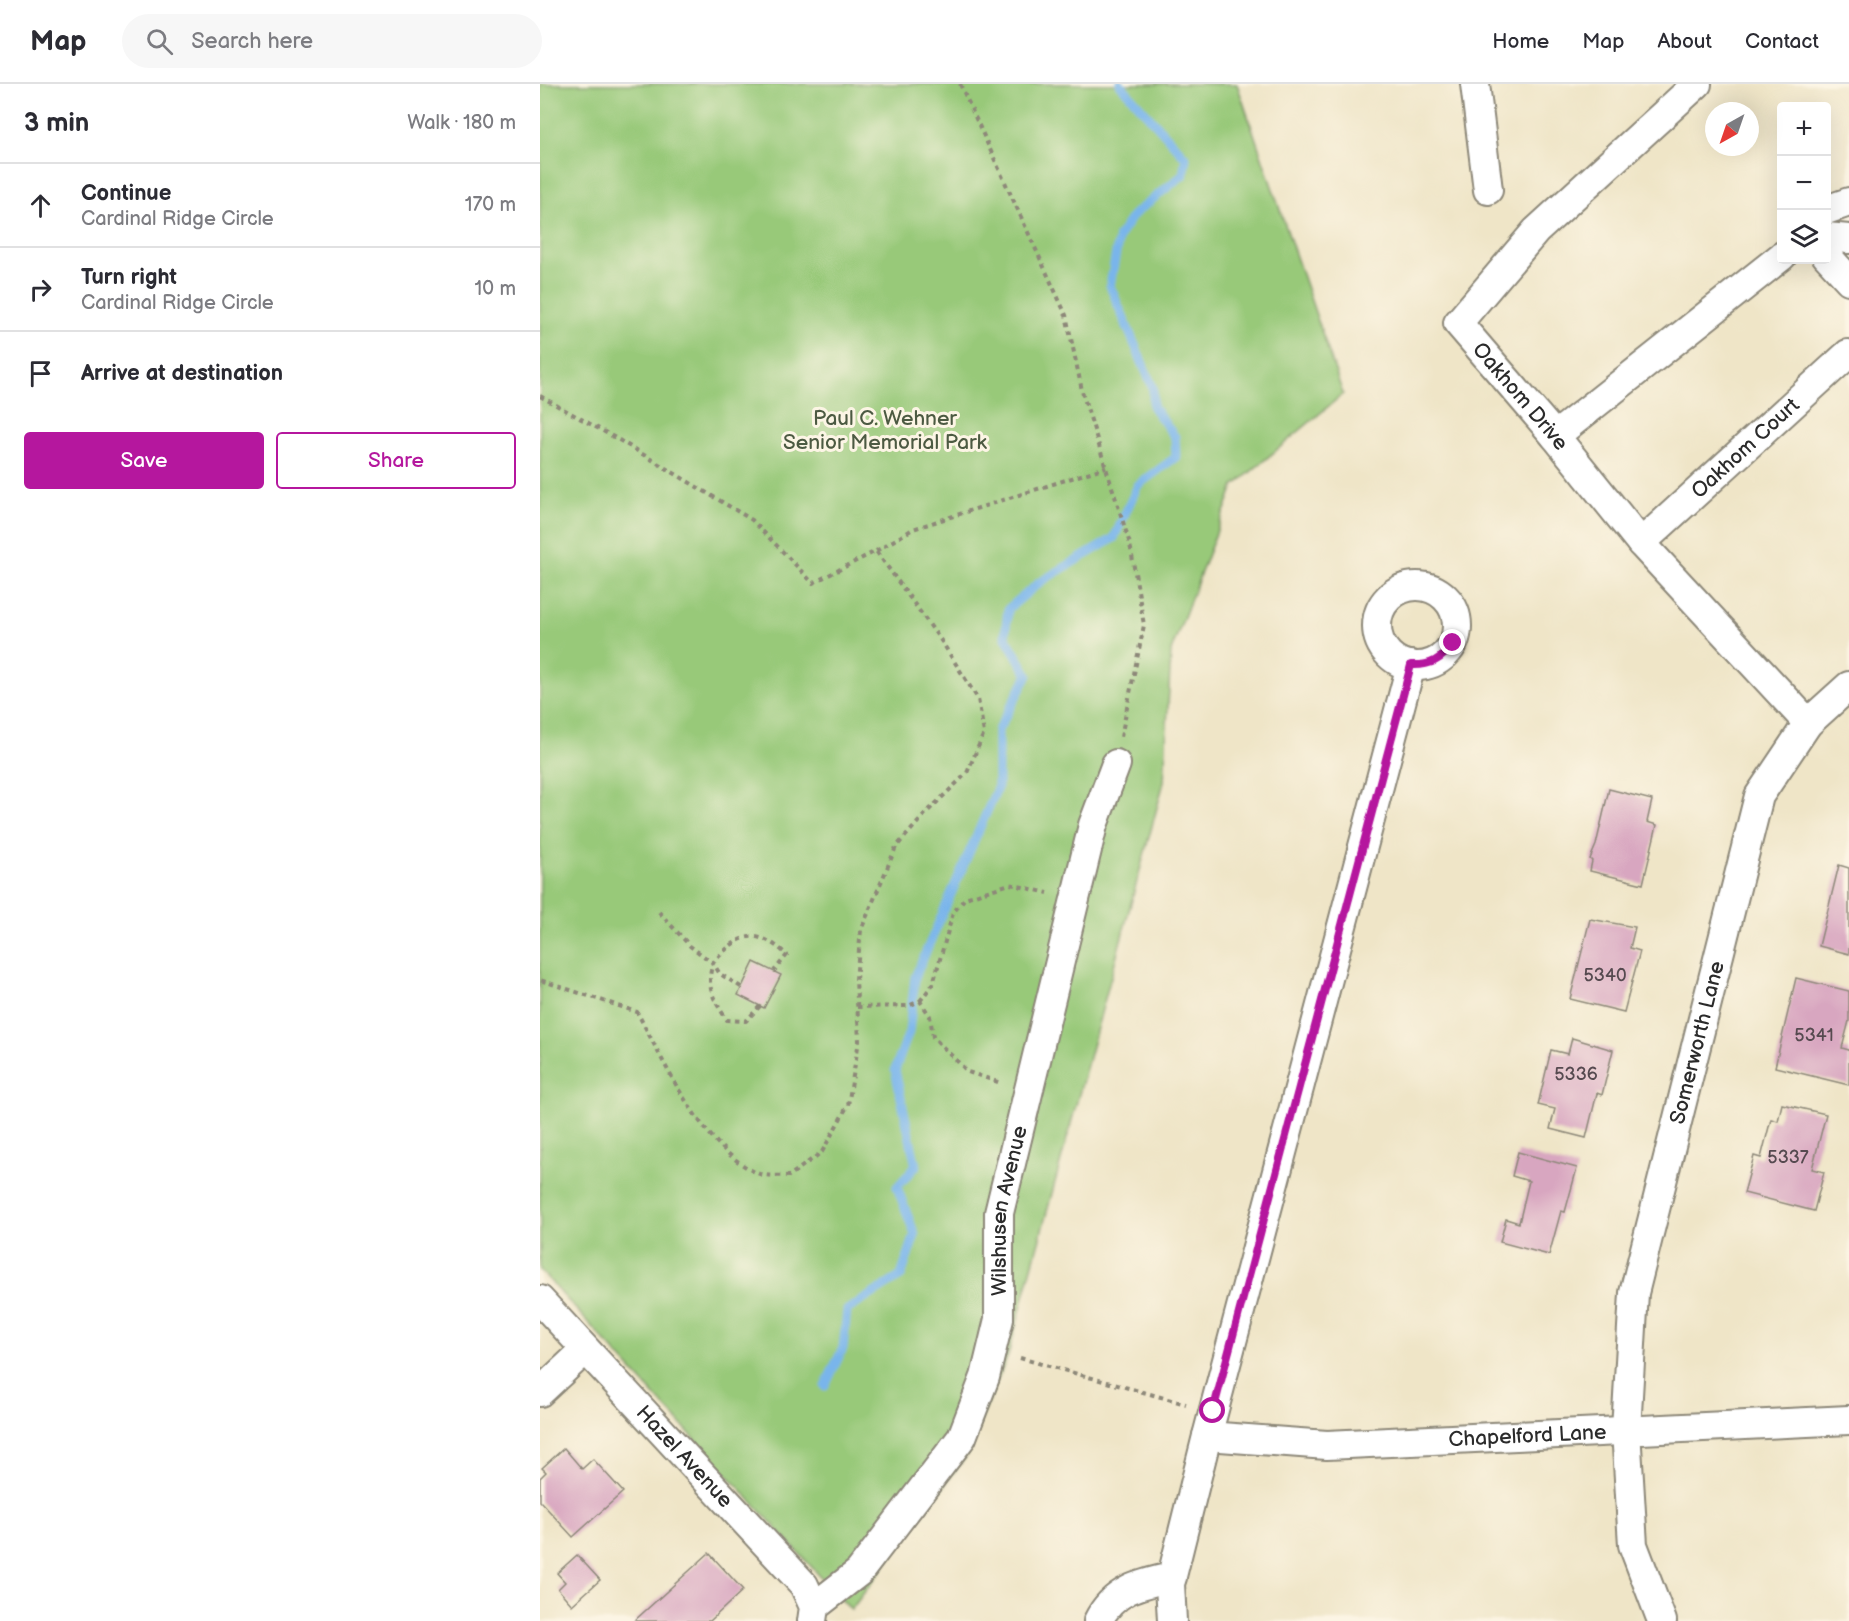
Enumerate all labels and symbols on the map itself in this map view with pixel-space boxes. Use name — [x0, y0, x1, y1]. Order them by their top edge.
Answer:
north arrow — [1705, 102, 1759, 156]
street label: Oakhom Drive — [1468, 337, 1574, 455]
street label: Oakhom Court — [1686, 392, 1805, 503]
park label: Paul C. Wehner Senior Memorial Park — [783, 406, 988, 455]
route end — [1439, 629, 1465, 655]
street label: Somerworth Lane — [1664, 958, 1729, 1127]
house number: 5340 — [1584, 965, 1626, 986]
house number: 5341 — [1794, 1025, 1834, 1046]
house number: 5336 — [1554, 1064, 1598, 1085]
street label: Wilshusen Avenue — [987, 1123, 1032, 1296]
house number: 5337 — [1767, 1147, 1809, 1168]
route start — [1199, 1397, 1225, 1423]
street label: Hazel Avenue — [631, 1400, 738, 1513]
street label: Chapelford Lane — [1448, 1419, 1607, 1452]

